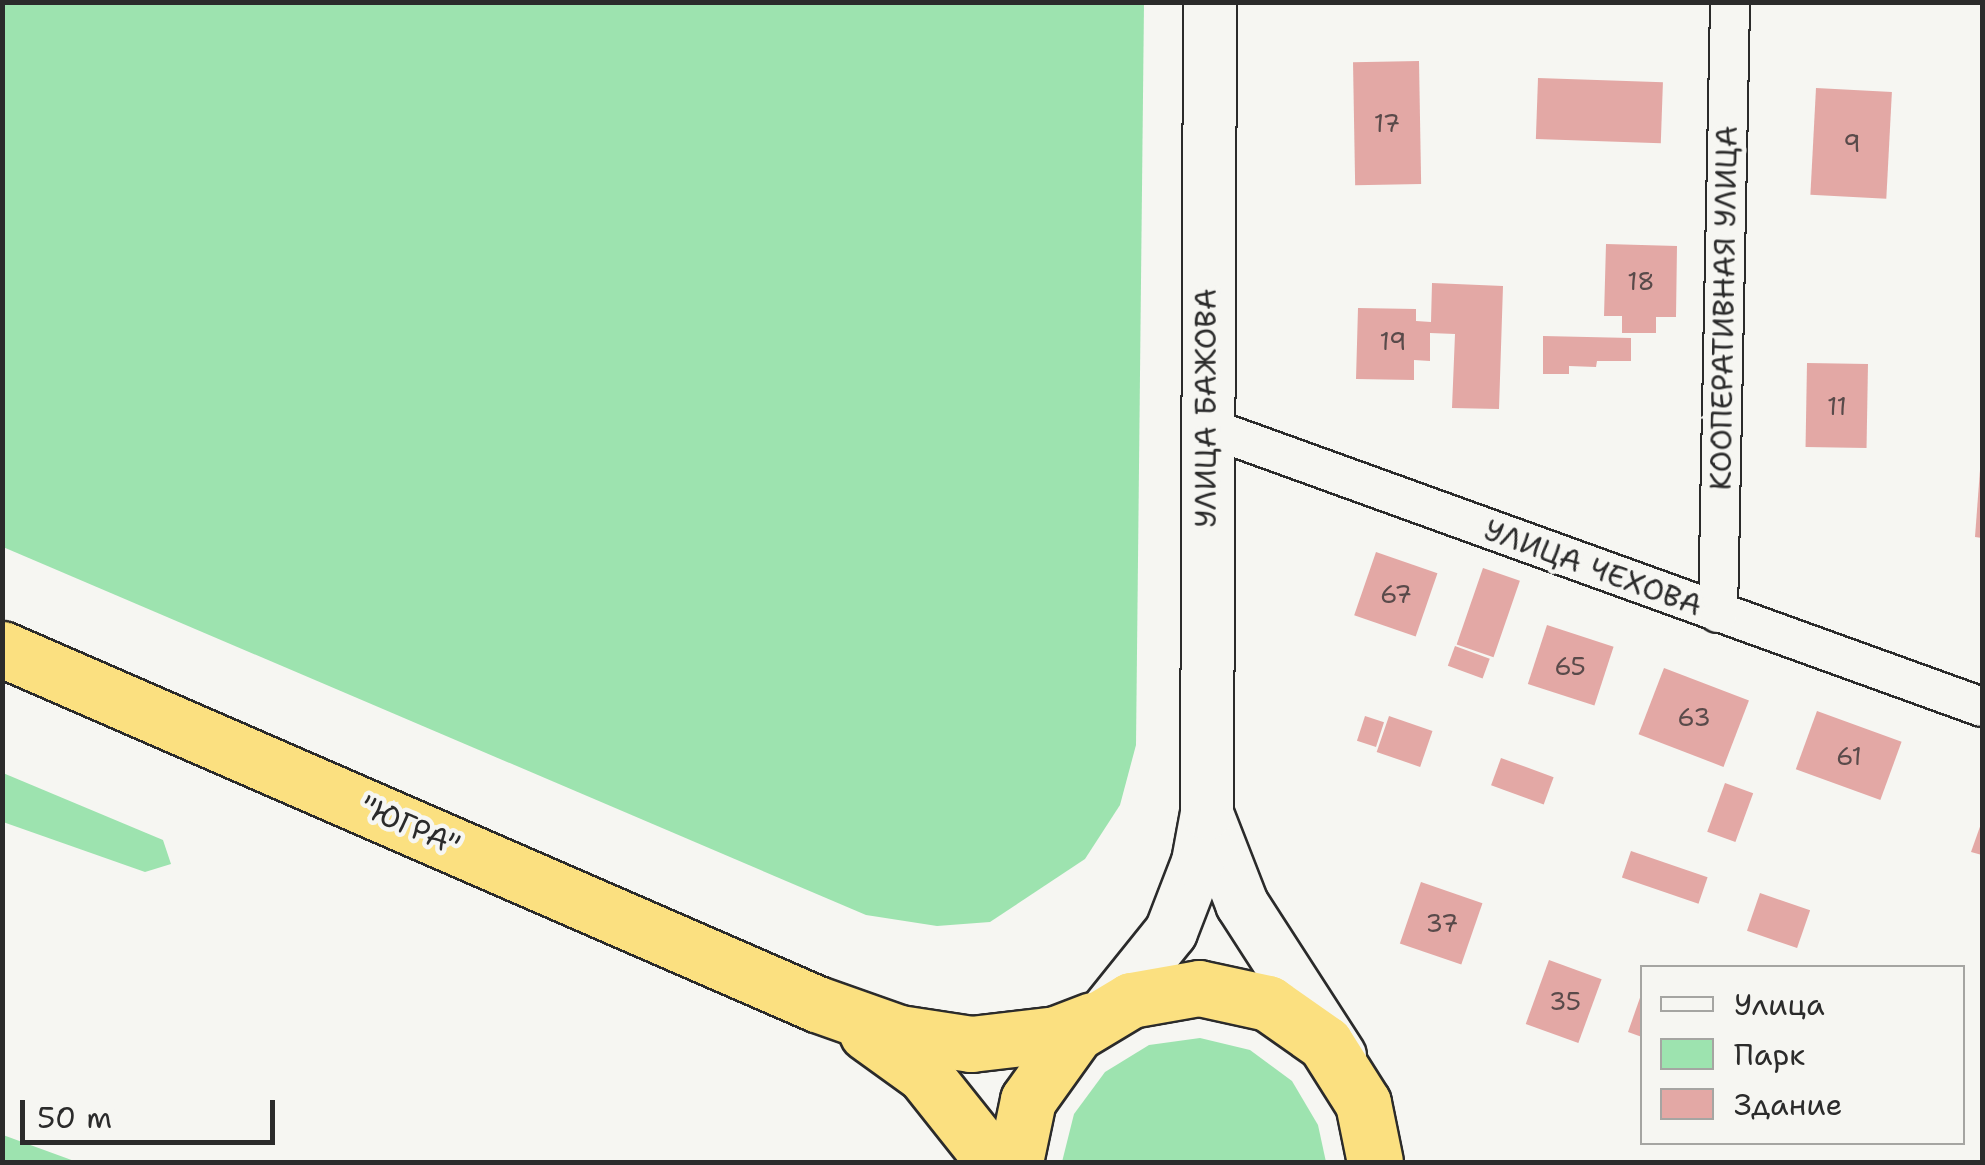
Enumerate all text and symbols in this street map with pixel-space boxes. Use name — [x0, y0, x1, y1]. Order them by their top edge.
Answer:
house number: 17 — [1374, 108, 1400, 138]
street label: КООПЕРАТИВНАЯ УЛИЦА — [1703, 125, 1745, 491]
house number: 9 — [1843, 128, 1861, 158]
house number: 18 — [1627, 266, 1655, 296]
street label: УЛИЦА БАЖОВА — [1188, 288, 1224, 528]
house number: 19 — [1380, 326, 1406, 356]
house number: 11 — [1827, 391, 1847, 421]
street label: УЛИЦА ЧЕХОВА — [1479, 512, 1707, 624]
house number: 67 — [1380, 579, 1412, 609]
house number: 65 — [1554, 651, 1586, 681]
house number: 63 — [1677, 702, 1711, 732]
house number: 61 — [1836, 741, 1862, 771]
street label: "ЮГРА" — [354, 788, 466, 864]
house number: 37 — [1426, 908, 1458, 938]
legend — [1640, 965, 1965, 1145]
text: Улица — [1734, 984, 1825, 1025]
house number: 35 — [1549, 986, 1581, 1016]
text: Парк — [1734, 1034, 1805, 1075]
scale bar — [25, 1080, 280, 1142]
text: Здание — [1734, 1084, 1843, 1125]
text: 50 m — [37, 1097, 112, 1138]

